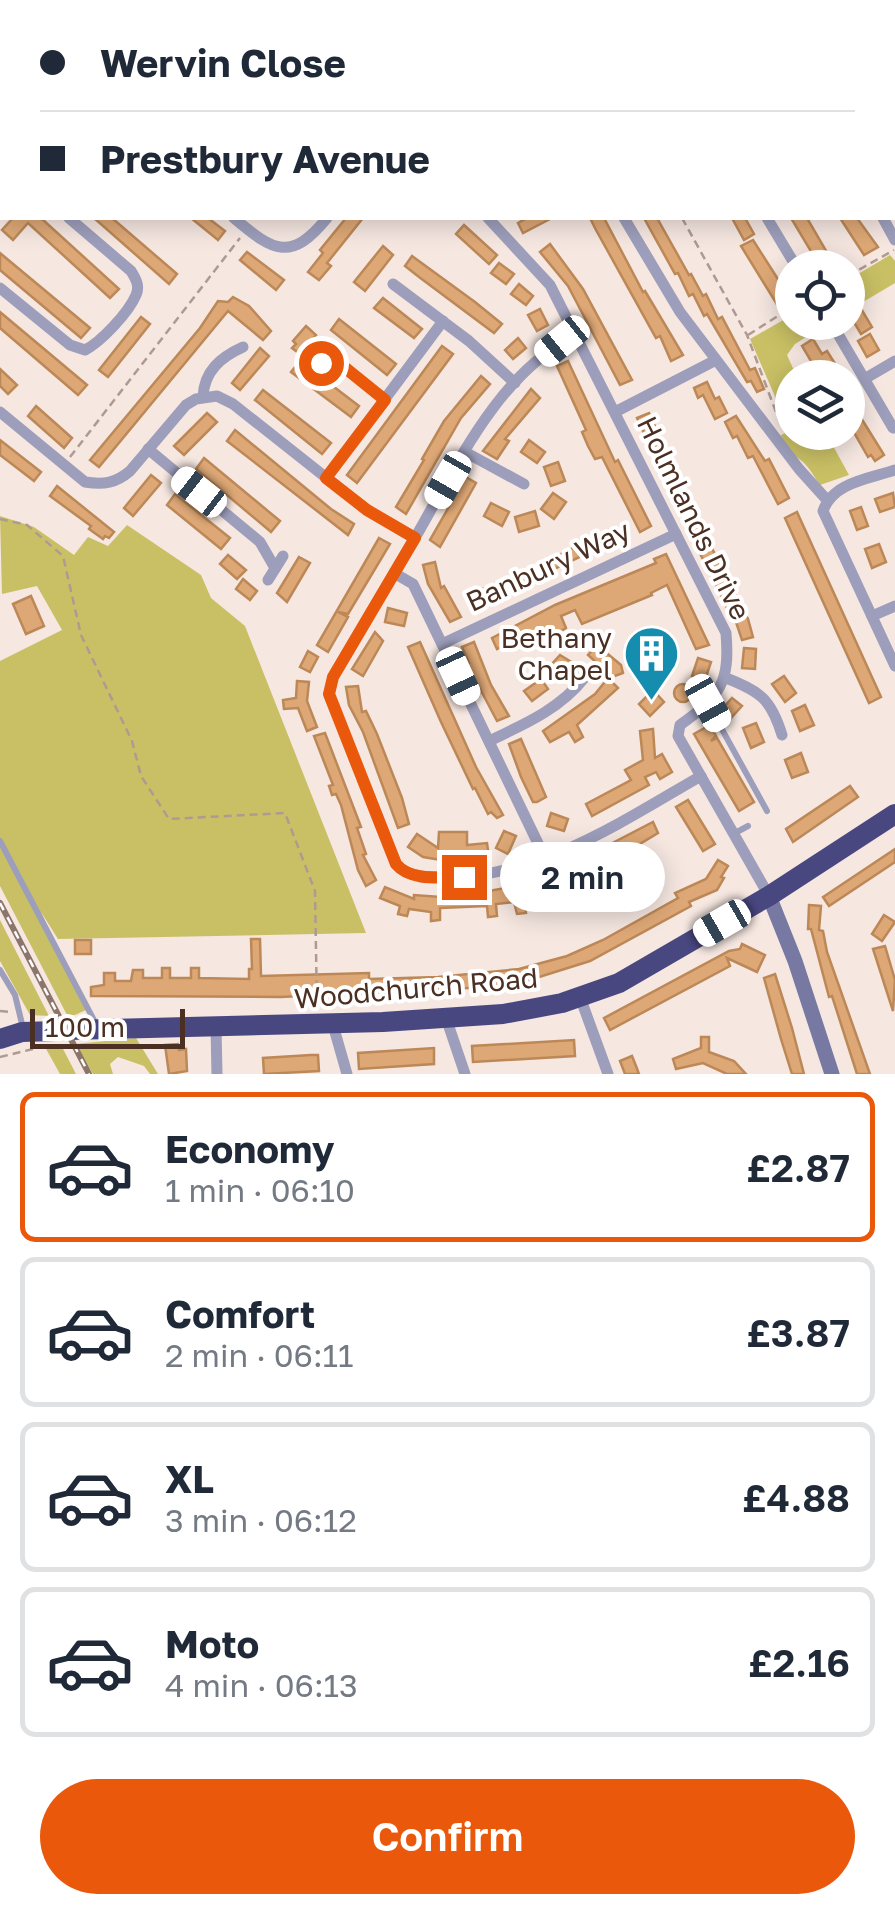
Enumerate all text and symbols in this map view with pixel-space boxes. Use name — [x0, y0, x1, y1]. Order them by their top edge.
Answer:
text: Wervin Close — [100, 40, 346, 85]
text: Prestbury Avenue — [100, 136, 430, 181]
map controls — [775, 250, 865, 450]
button: locate — [775, 250, 865, 340]
car — [529, 310, 595, 372]
route start — [299, 341, 344, 386]
button: layers — [775, 360, 865, 450]
street label: Holmlands Drive — [631, 411, 758, 625]
car — [420, 447, 476, 513]
car — [166, 462, 232, 522]
street label: Banbury Way — [461, 513, 635, 618]
place label: Bethany Chapel — [500, 621, 612, 686]
building icon: Bethany Chapel — [621, 624, 681, 703]
car — [432, 642, 484, 710]
car — [680, 669, 736, 737]
callout: 2 min — [499, 842, 664, 912]
route end — [442, 855, 487, 900]
text: 2 min — [541, 858, 624, 896]
car — [689, 895, 755, 951]
street label: Woodchurch Road — [293, 960, 539, 1015]
scale bar — [30, 1004, 185, 1048]
text: 100 m — [45, 1010, 125, 1043]
icon: car — [45, 1122, 135, 1212]
text: Economy — [165, 1126, 334, 1171]
text: £2.87 — [746, 1145, 850, 1190]
text: 1 min · 06:10 — [165, 1171, 355, 1209]
icon: car — [45, 1287, 135, 1377]
text: Comfort — [165, 1291, 315, 1336]
text: £3.87 — [746, 1310, 850, 1355]
text: 2 min · 06:11 — [165, 1336, 354, 1374]
icon: car — [45, 1452, 135, 1542]
text: XL — [165, 1456, 214, 1501]
text: £4.88 — [742, 1475, 850, 1520]
text: 3 min · 06:12 — [165, 1501, 357, 1539]
icon: car — [45, 1617, 135, 1707]
text: Moto — [165, 1621, 259, 1666]
text: £2.16 — [748, 1640, 850, 1685]
text: 4 min · 06:13 — [165, 1666, 358, 1704]
button: Confirm — [40, 1779, 855, 1894]

